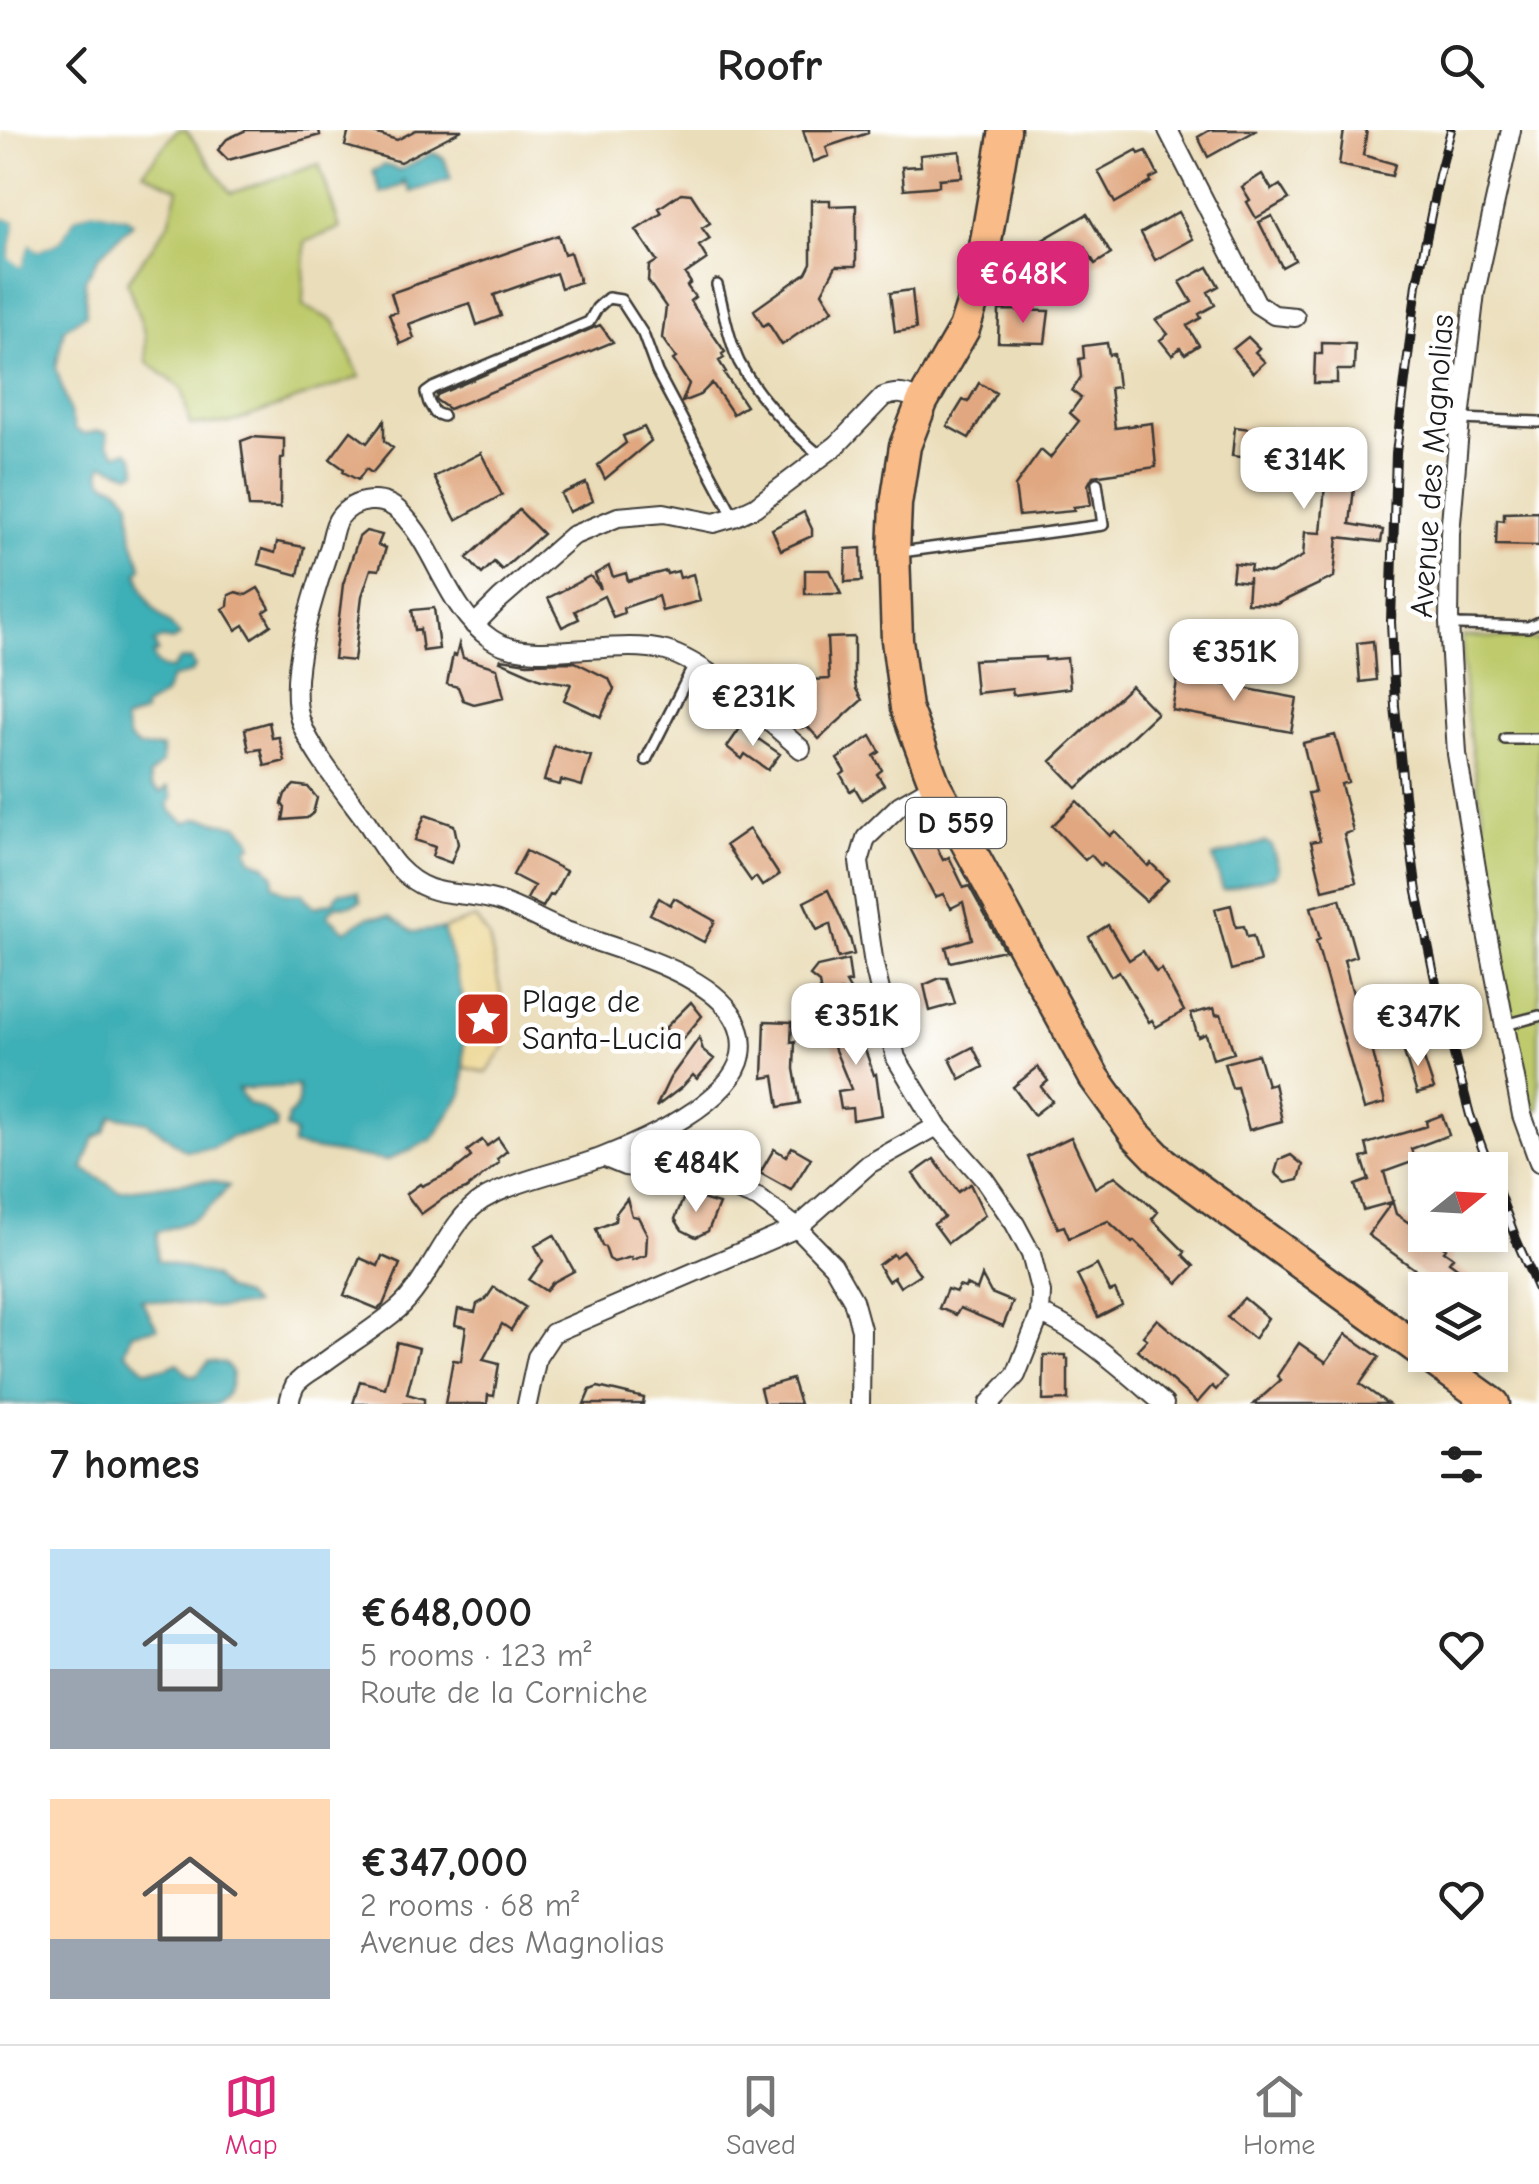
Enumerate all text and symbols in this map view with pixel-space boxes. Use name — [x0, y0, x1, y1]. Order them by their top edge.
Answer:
icon: back — [50, 38, 105, 93]
icon: search — [1434, 38, 1489, 93]
text: Roofr — [717, 39, 822, 91]
pin: €648K — [953, 241, 1093, 326]
text: €648K — [979, 255, 1067, 292]
street label: Avenue des Magnolias — [1403, 313, 1461, 619]
pin: €314K — [1234, 427, 1374, 512]
text: €314K — [1262, 441, 1346, 478]
pin: €351K — [1164, 619, 1304, 704]
text: €351K — [1191, 633, 1277, 670]
pin: €231K — [683, 664, 823, 749]
text: €231K — [711, 678, 795, 715]
road number: D 559 — [906, 798, 1006, 848]
place label: Plage de Santa-Lucia — [522, 983, 683, 1057]
pin: €351K — [786, 983, 926, 1068]
pin: €347K — [1348, 984, 1488, 1069]
place icon: Plage de Santa-Lucia — [453, 989, 513, 1049]
text: €351K — [813, 997, 899, 1034]
text: €347K — [1375, 998, 1461, 1035]
pin: €484K — [626, 1130, 766, 1215]
text: €484K — [653, 1144, 739, 1181]
north arrow — [1408, 1152, 1508, 1252]
map controls — [1408, 1152, 1508, 1372]
button: layers — [1408, 1272, 1508, 1372]
icon: filters — [1434, 1437, 1489, 1492]
text: 7 homes — [50, 1440, 200, 1489]
text: €648,000 — [360, 1588, 532, 1637]
icon: home — [130, 1589, 250, 1709]
icon: heart — [1434, 1622, 1489, 1677]
text: 5 rooms · 123 m² — [360, 1637, 592, 1674]
text: Route de la Corniche — [360, 1674, 648, 1711]
text: €347,000 — [360, 1838, 528, 1887]
icon: home — [130, 1839, 250, 1959]
icon: heart — [1434, 1872, 1489, 1927]
text: 2 rooms · 68 m² — [360, 1887, 579, 1924]
text: Avenue des Magnolias — [360, 1924, 664, 1961]
tab: Map — [224, 2069, 279, 2161]
tab: Saved — [726, 2069, 796, 2161]
tab: Home — [1243, 2069, 1315, 2161]

